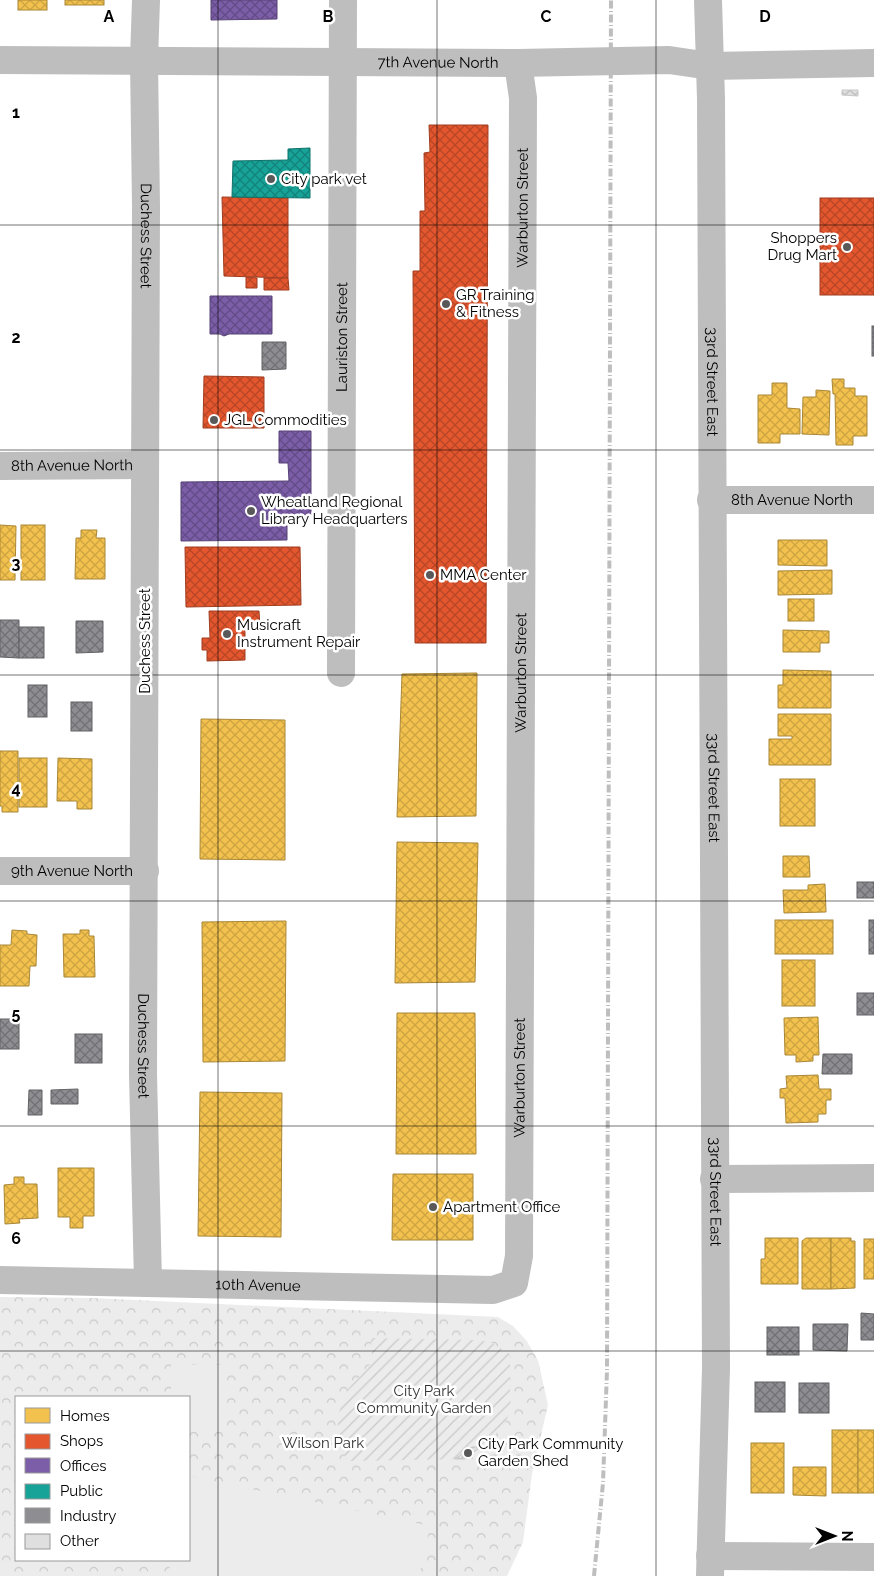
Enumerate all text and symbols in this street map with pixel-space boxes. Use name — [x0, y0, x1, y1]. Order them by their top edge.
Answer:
text: A — [104, 7, 115, 26]
text: B — [323, 7, 334, 26]
text: C — [541, 7, 552, 26]
text: D — [759, 7, 771, 26]
street label: 7th Avenue North — [377, 53, 499, 72]
text: 1 — [12, 103, 20, 122]
street label: Warburton Street — [513, 148, 532, 268]
place label: City park vet — [281, 170, 367, 188]
marker: City park vet — [265, 173, 277, 185]
street label: Duchess Street — [137, 183, 155, 289]
place label: Shoppers Drug Mart — [767, 229, 837, 264]
marker: Shoppers Drug Mart — [841, 241, 853, 253]
street label: Lauriston Street — [333, 282, 351, 392]
place label: GR Training & Fitness — [456, 286, 534, 321]
marker: GR Training & Fitness — [440, 298, 452, 310]
street label: 33rd Street East — [703, 327, 721, 437]
text: 2 — [11, 328, 21, 347]
place label: JGL Commodities — [224, 411, 347, 429]
marker: JGL Commodities — [208, 414, 220, 426]
street label: 8th Avenue North — [11, 456, 133, 475]
street label: 8th Avenue North — [731, 491, 853, 509]
place label: Wheatland Regional Library Headquarters — [261, 493, 408, 528]
marker: Wheatland Regional Library Headquarters — [245, 505, 257, 517]
text: 3 — [12, 554, 21, 573]
place label: MMA Center — [440, 566, 527, 584]
marker: MMA Center — [424, 569, 436, 581]
street label: Duchess Street — [136, 588, 154, 694]
street label: Warburton Street — [512, 613, 530, 733]
place label: Musicraft Instrument Repair — [237, 616, 361, 651]
marker: Musicraft Instrument Repair — [221, 628, 233, 640]
street label: 33rd Street East — [704, 733, 723, 843]
text: 4 — [11, 779, 21, 798]
street label: 9th Avenue North — [11, 862, 133, 880]
street label: Duchess Street — [134, 993, 153, 1099]
text: 5 — [12, 1004, 21, 1023]
street label: Warburton Street — [510, 1018, 529, 1138]
street label: 33rd Street East — [706, 1137, 725, 1247]
place label: Apartment Office — [443, 1198, 560, 1216]
marker: Apartment Office — [427, 1201, 439, 1213]
text: 6 — [11, 1229, 21, 1248]
street label: 10th Avenue — [215, 1275, 301, 1295]
park label: City Park Community Garden — [356, 1382, 492, 1417]
legend — [15, 1396, 190, 1561]
text: Homes — [60, 1407, 110, 1425]
text: Shops — [60, 1432, 103, 1450]
park label: Wilson Park — [282, 1434, 364, 1452]
place label: City Park Community Garden Shed — [478, 1435, 623, 1470]
marker: City Park Community Garden Shed — [462, 1447, 474, 1459]
text: Offices — [60, 1457, 107, 1475]
text: Public — [60, 1482, 103, 1500]
text: Industry — [60, 1507, 116, 1525]
north arrow — [809, 1511, 859, 1561]
text: N — [839, 1531, 855, 1541]
text: Other — [60, 1532, 100, 1550]

